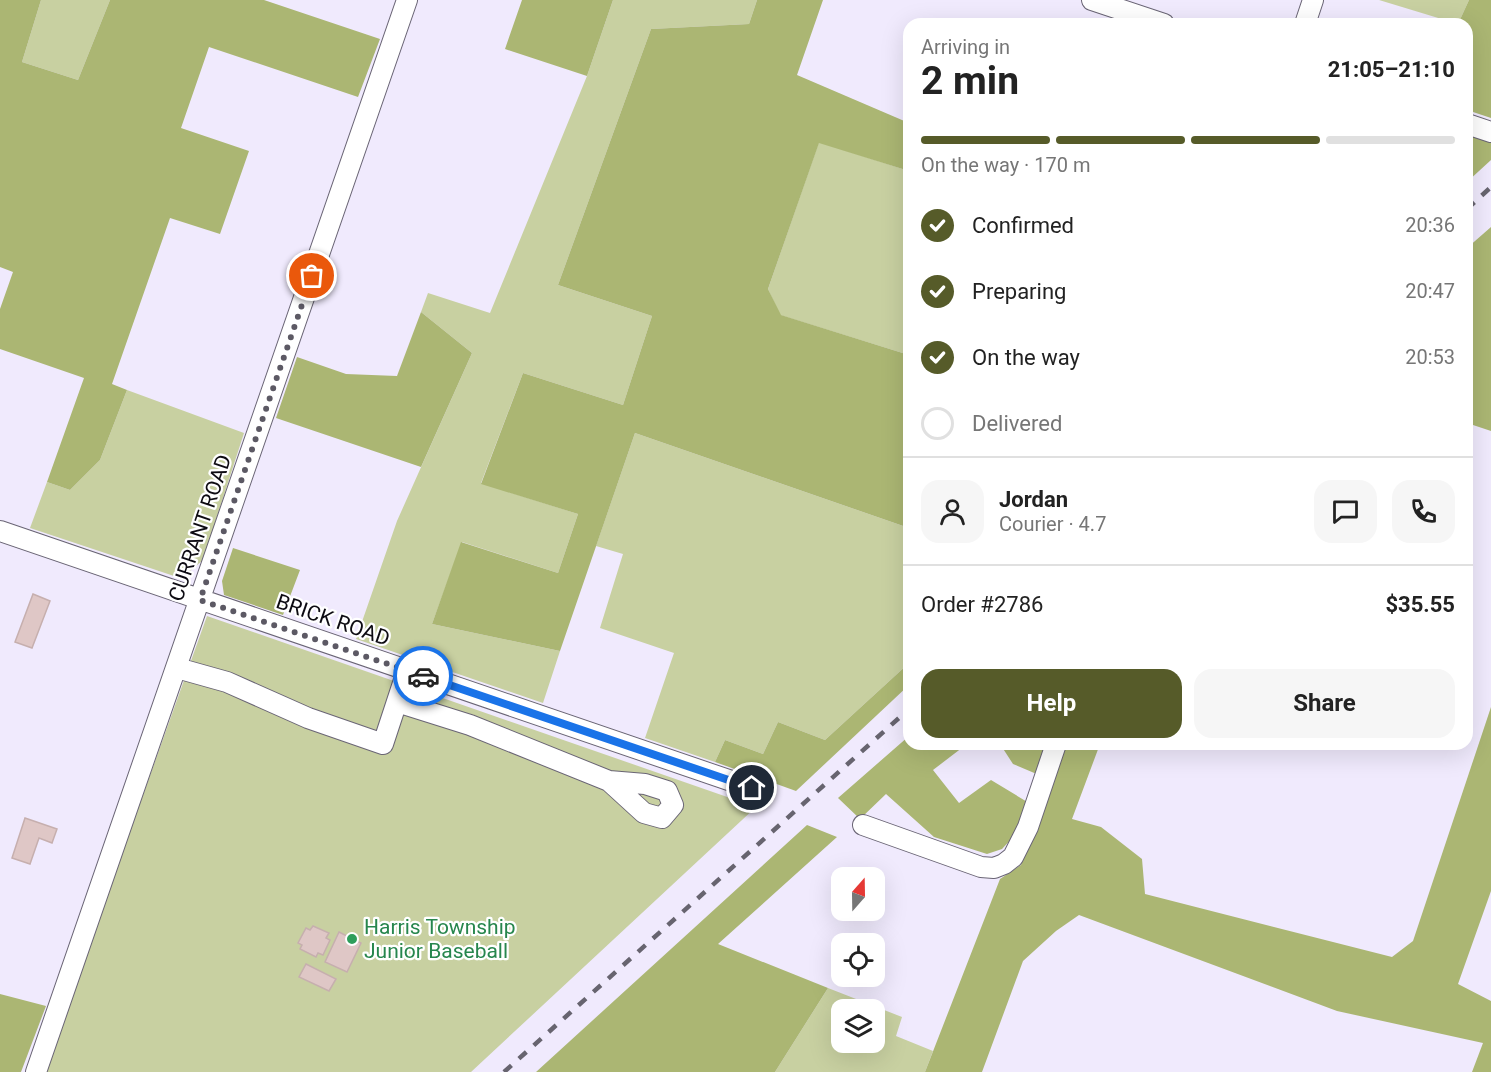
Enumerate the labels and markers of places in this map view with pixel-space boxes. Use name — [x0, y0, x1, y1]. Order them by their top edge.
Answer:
pin — [286, 250, 337, 301]
pin — [726, 762, 777, 813]
place label: Harris Township Junior Baseball — [364, 915, 516, 963]
marker: Harris Township Junior Baseball — [345, 932, 359, 946]

